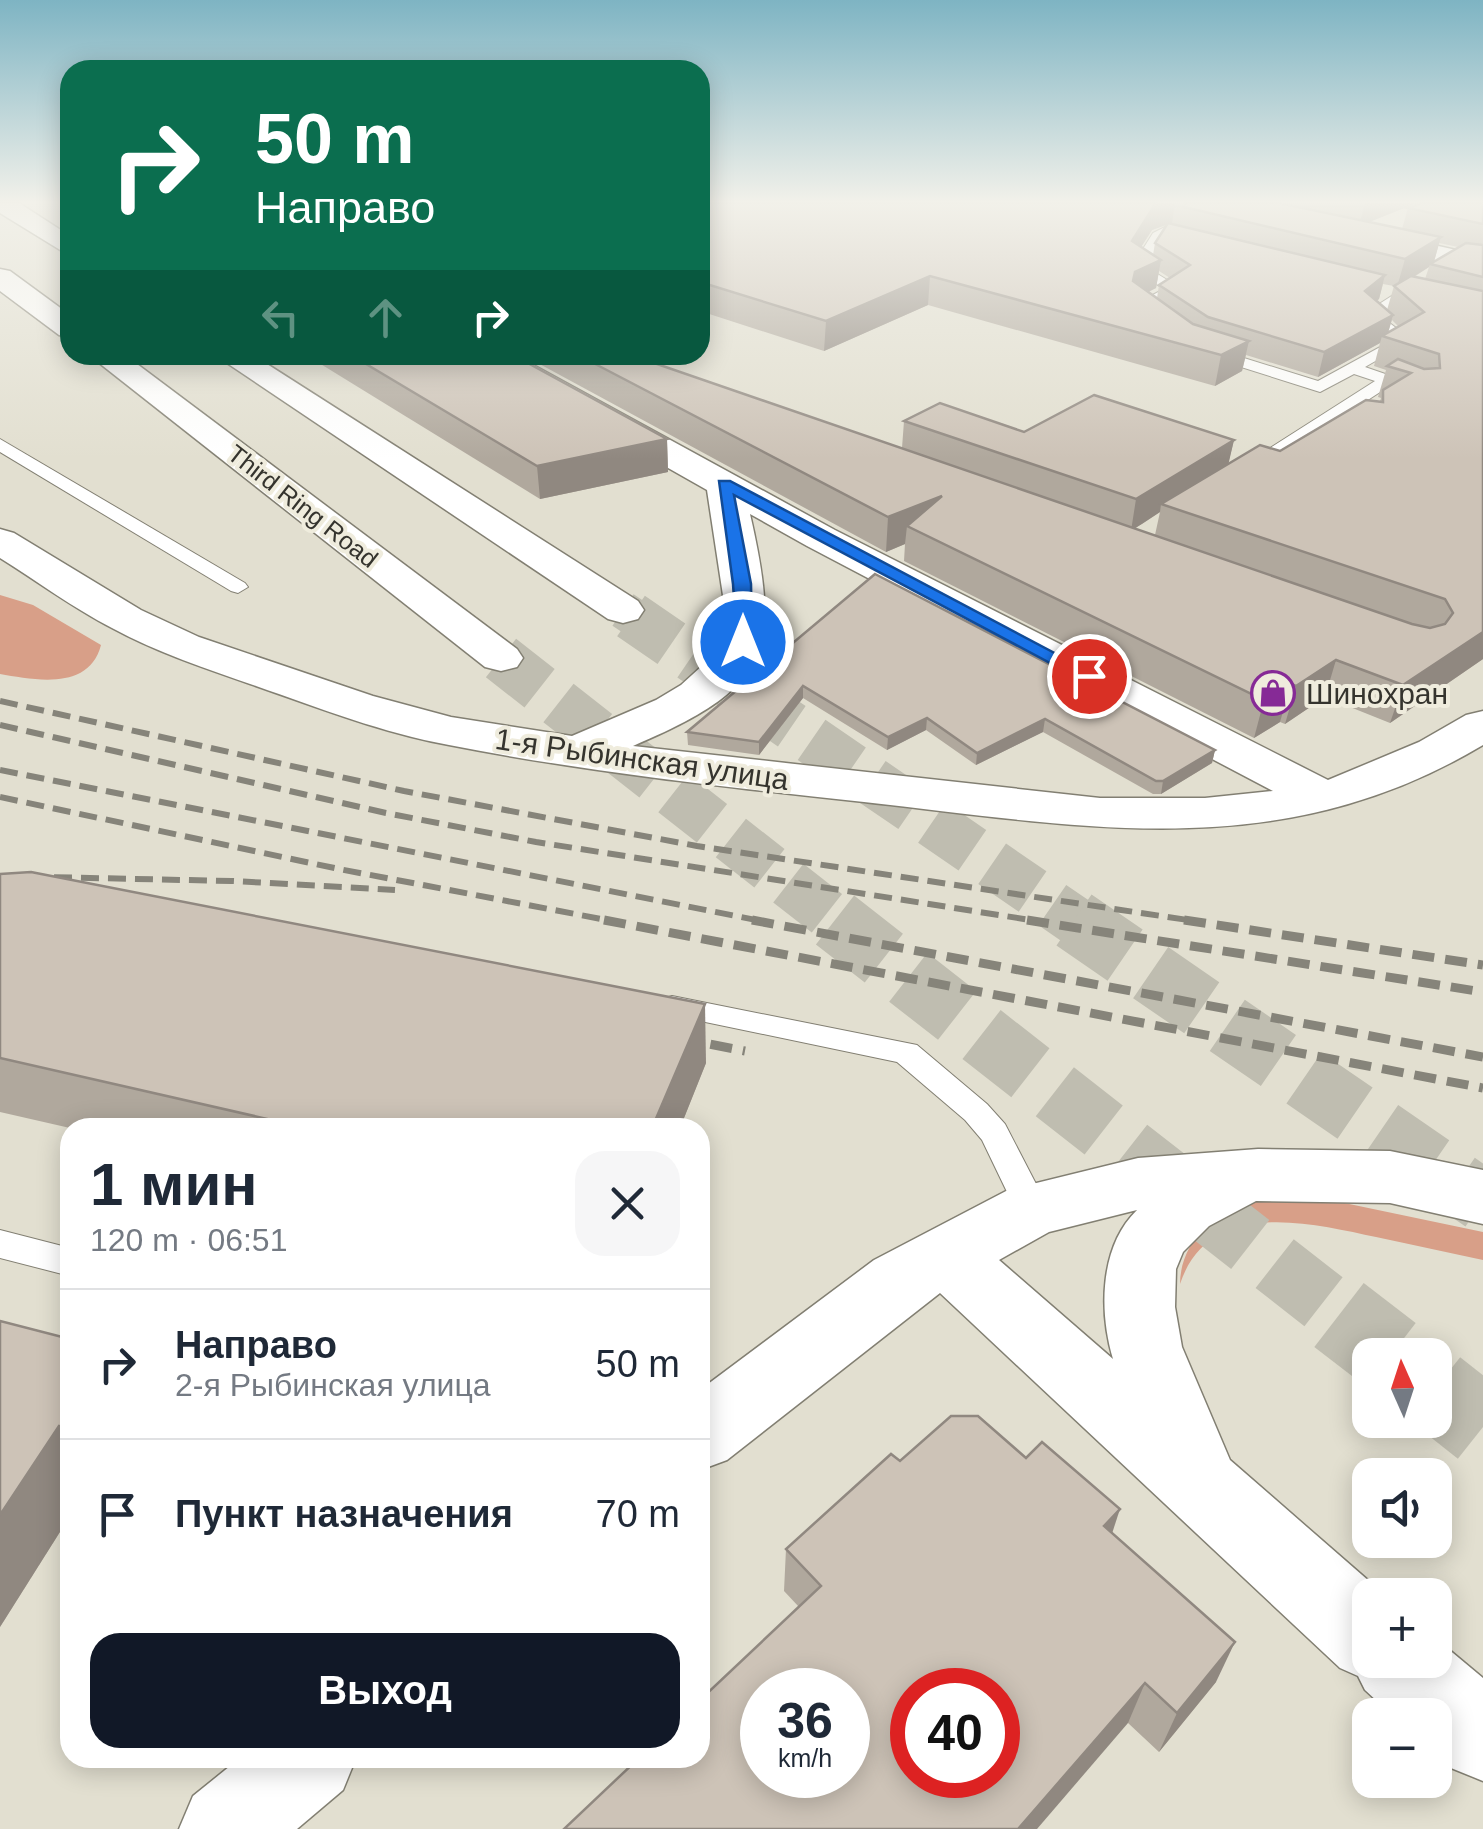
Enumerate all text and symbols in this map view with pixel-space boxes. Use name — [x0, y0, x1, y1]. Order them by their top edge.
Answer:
icon: right — [90, 100, 220, 230]
text: 50 m — [255, 100, 415, 178]
text: Направо — [255, 182, 435, 233]
icon: left — [253, 290, 308, 345]
icon: ahead — [358, 290, 413, 345]
icon: right — [463, 290, 518, 345]
street label: Third Ring Road — [223, 439, 383, 573]
position arrow — [691, 590, 795, 694]
pin — [1047, 634, 1132, 719]
icon: arrive — [1062, 649, 1117, 704]
shop icon: Шинохран — [1250, 670, 1296, 716]
place label: Шинохран — [1306, 677, 1448, 710]
street label: 1-я Рыбинская улица — [493, 722, 791, 796]
text: 1 мин — [90, 1151, 258, 1218]
button: close — [575, 1151, 680, 1256]
text: 120 m · 06:51 — [90, 1222, 287, 1258]
text: Направо — [175, 1324, 337, 1366]
icon: right — [90, 1337, 145, 1392]
north arrow — [1352, 1338, 1452, 1438]
map controls — [1352, 1338, 1452, 1798]
text: 50 m — [596, 1343, 680, 1385]
text: 2-я Рыбинская улица — [175, 1367, 491, 1403]
button: sound — [1352, 1458, 1452, 1558]
icon: arrive — [90, 1487, 145, 1542]
text: Пункт назначения — [175, 1493, 513, 1535]
text: 70 m — [596, 1493, 680, 1535]
button: + — [1352, 1578, 1452, 1678]
button: Выход — [90, 1633, 680, 1748]
speed limit sign: 40 — [890, 1668, 1020, 1798]
text: 36 — [777, 1693, 833, 1749]
button: − — [1352, 1698, 1452, 1798]
text: km/h — [778, 1744, 832, 1772]

